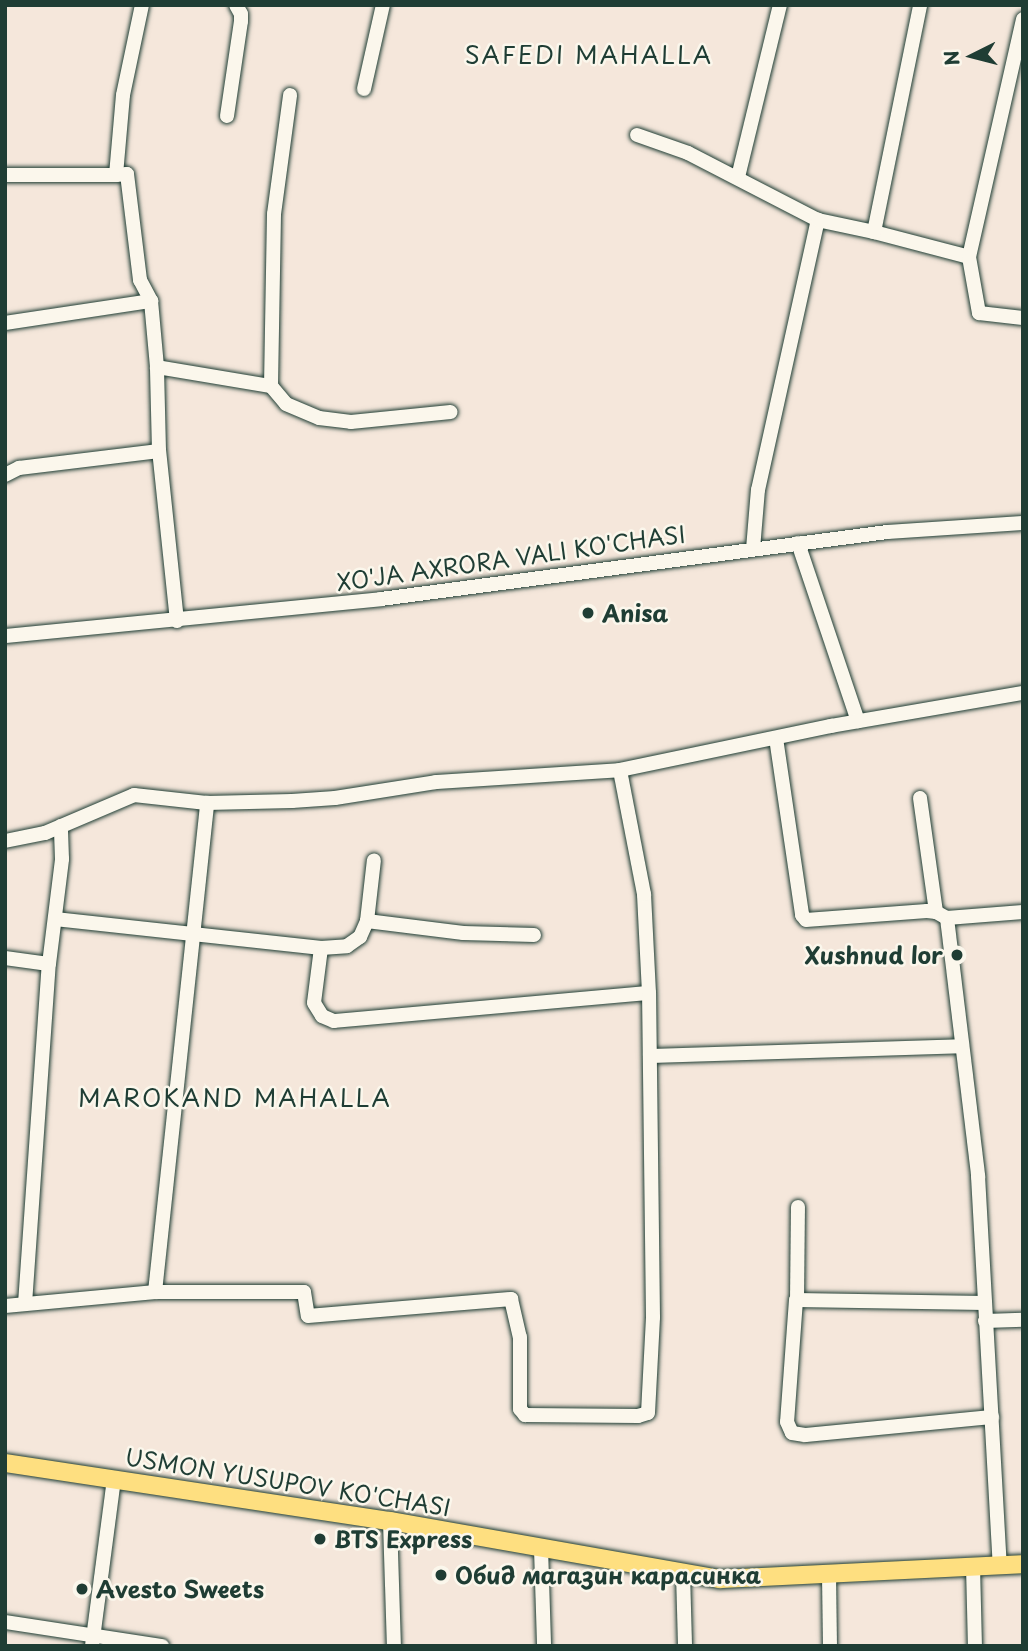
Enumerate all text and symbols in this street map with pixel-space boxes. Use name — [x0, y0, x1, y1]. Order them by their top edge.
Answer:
north arrow — [937, 21, 1007, 91]
district label: SAFEDI MAHALLA — [467, 41, 711, 69]
text: N — [936, 49, 966, 67]
street label: XO'JA AXRORA VALI KO'CHASI — [333, 520, 689, 596]
place label: Anisa — [602, 599, 668, 627]
marker: Anisa — [580, 605, 596, 621]
place label: Xushnud lor — [806, 941, 943, 969]
marker: Xushnud lor — [949, 947, 965, 963]
district label: MAROKAND MAHALLA — [82, 1084, 388, 1112]
street label: USMON YUSUPOV KO'CHASI — [122, 1442, 454, 1522]
place label: BTS Express — [334, 1525, 473, 1553]
marker: BTS Express — [312, 1531, 328, 1547]
place label: Обид магазин карасинка — [455, 1561, 761, 1589]
marker: Обид магазин карасинка — [433, 1567, 449, 1583]
place label: Avesto Sweets — [96, 1575, 264, 1603]
marker: Avesto Sweets — [74, 1581, 90, 1597]

